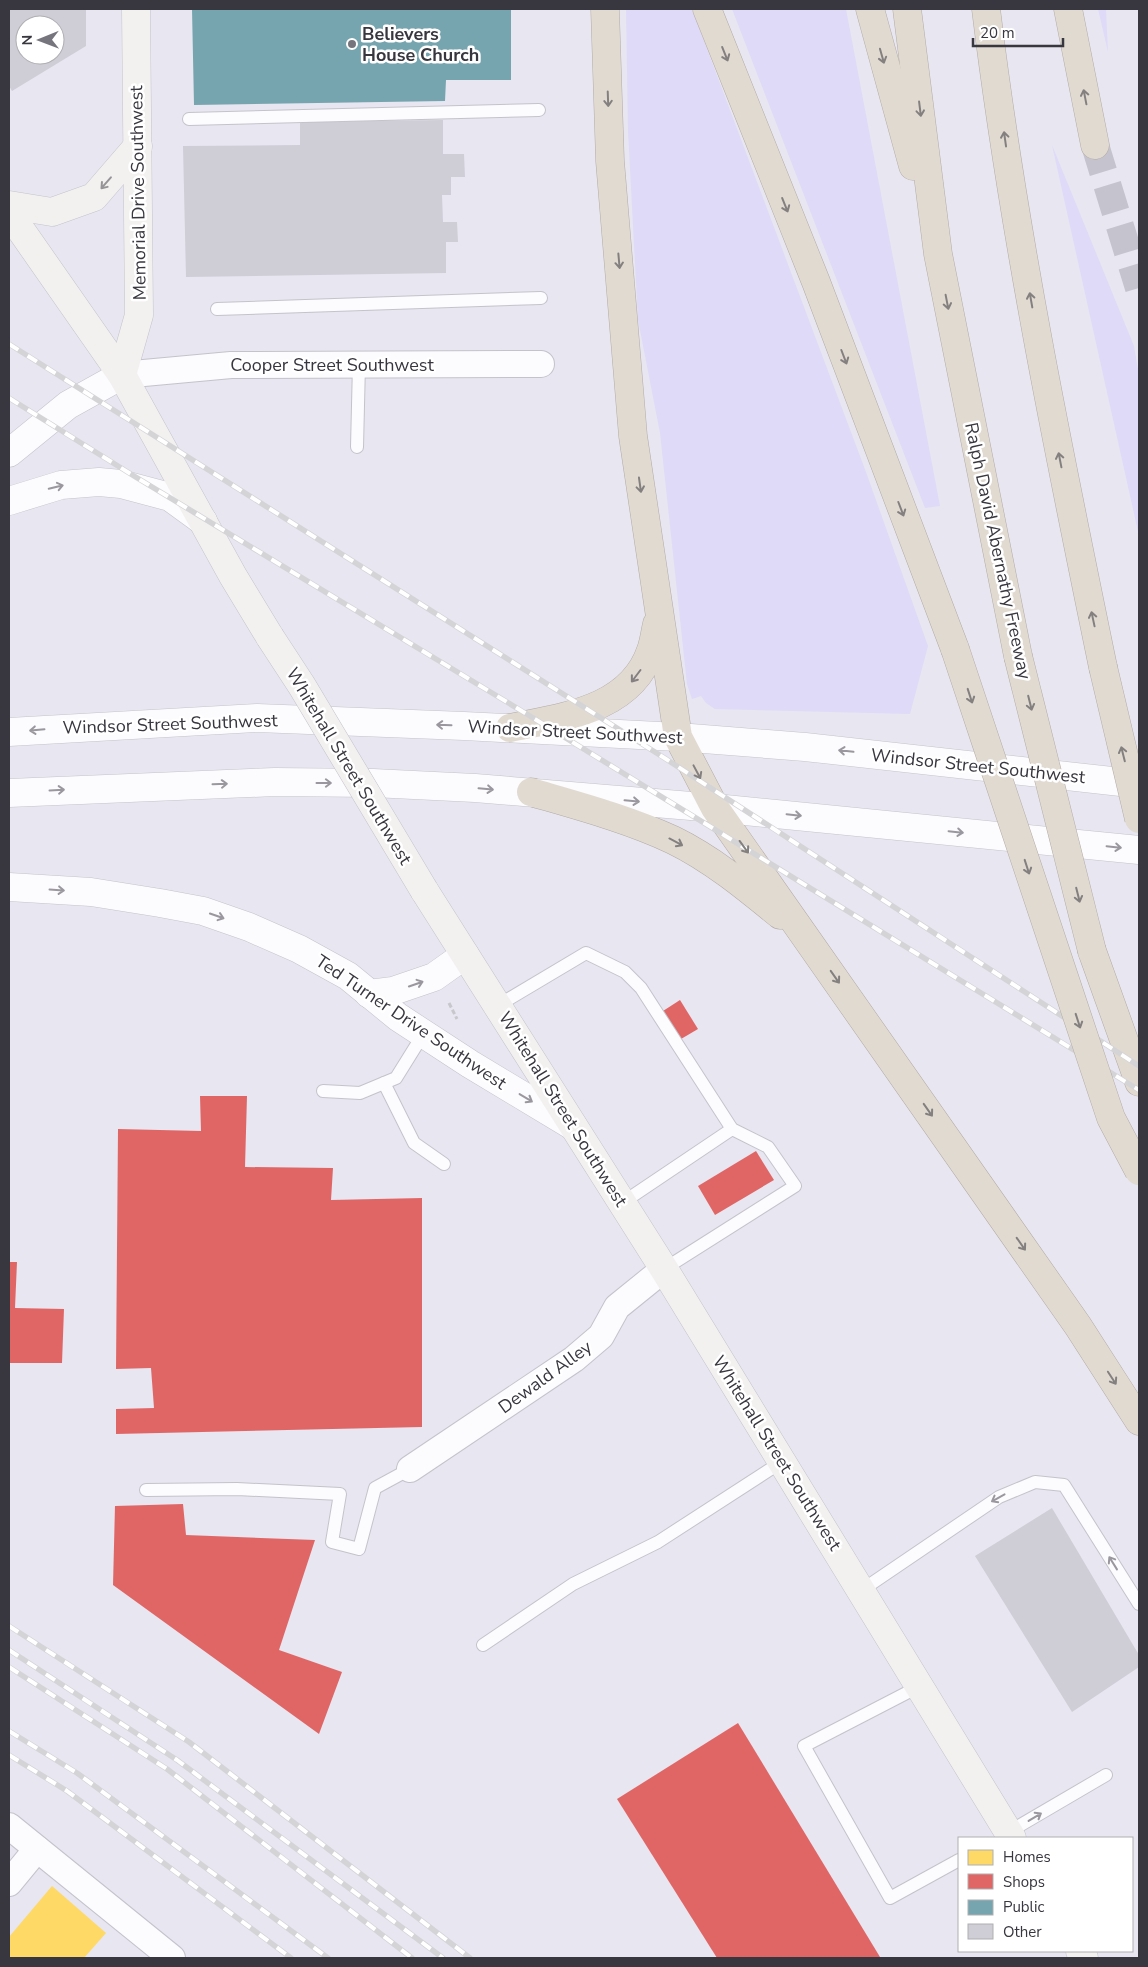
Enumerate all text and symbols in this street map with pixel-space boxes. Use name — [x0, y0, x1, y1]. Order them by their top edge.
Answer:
north arrow — [15, 15, 65, 65]
scale bar — [973, 15, 1063, 47]
place label: Believers House Church — [362, 22, 479, 67]
text: 20 m — [980, 23, 1015, 43]
text: N — [18, 35, 37, 46]
marker: Believers House Church — [346, 38, 358, 50]
one-way arrow — [721, 46, 730, 61]
one-way arrow — [878, 47, 887, 63]
street label: Memorial Drive Southwest — [124, 85, 152, 301]
one-way arrow — [1080, 89, 1090, 105]
one-way arrow — [603, 91, 612, 107]
one-way arrow — [915, 101, 925, 117]
one-way arrow — [1000, 132, 1010, 148]
one-way arrow — [101, 176, 112, 189]
one-way arrow — [781, 197, 790, 212]
one-way arrow — [615, 253, 624, 269]
one-way arrow — [1026, 292, 1036, 308]
one-way arrow — [943, 294, 953, 310]
one-way arrow — [840, 348, 849, 364]
street label: Cooper Street Southwest — [230, 353, 434, 377]
street label: Ralph David Abernathy Freeway — [959, 420, 1037, 682]
one-way arrow — [1055, 452, 1064, 468]
one-way arrow — [635, 476, 645, 492]
one-way arrow — [47, 482, 63, 491]
one-way arrow — [897, 500, 906, 516]
one-way arrow — [1088, 611, 1097, 627]
street label: Whitehall Street Southwest — [281, 663, 418, 870]
one-way arrow — [630, 669, 641, 682]
one-way arrow — [966, 687, 975, 703]
one-way arrow — [1026, 695, 1035, 711]
street label: Windsor Street Southwest — [62, 708, 279, 740]
street label: Windsor Street Southwest — [467, 714, 684, 750]
one-way arrow — [436, 721, 452, 730]
one-way arrow — [29, 725, 45, 734]
street label: Windsor Street Southwest — [870, 743, 1087, 789]
one-way arrow — [839, 747, 855, 756]
one-way arrow — [1118, 747, 1127, 763]
one-way arrow — [692, 765, 702, 779]
one-way arrow — [316, 778, 332, 787]
one-way arrow — [212, 779, 228, 789]
one-way arrow — [478, 784, 494, 794]
one-way arrow — [49, 786, 65, 795]
one-way arrow — [624, 796, 640, 805]
one-way arrow — [786, 811, 802, 820]
one-way arrow — [947, 827, 963, 836]
one-way arrow — [669, 838, 683, 848]
one-way arrow — [739, 840, 749, 854]
one-way arrow — [1105, 842, 1121, 852]
one-way arrow — [1023, 858, 1032, 874]
one-way arrow — [49, 886, 65, 895]
one-way arrow — [1073, 886, 1083, 902]
one-way arrow — [209, 912, 225, 921]
street label: Ted Turner Drive Southwest — [311, 949, 512, 1095]
one-way arrow — [830, 970, 840, 984]
one-way arrow — [408, 979, 424, 988]
street label: Whitehall Street Southwest — [493, 1007, 633, 1212]
one-way arrow — [1074, 1012, 1083, 1028]
one-way arrow — [519, 1093, 533, 1103]
one-way arrow — [923, 1103, 933, 1117]
one-way arrow — [1016, 1236, 1026, 1250]
street label: Dewald Alley — [493, 1335, 597, 1419]
street label: Whitehall Street Southwest — [707, 1351, 847, 1556]
one-way arrow — [1107, 1371, 1117, 1385]
one-way arrow — [990, 1493, 1005, 1503]
one-way arrow — [1108, 1556, 1119, 1570]
one-way arrow — [1028, 1811, 1042, 1821]
legend — [958, 1837, 1133, 1952]
text: Homes — [1003, 1847, 1051, 1867]
text: Shops — [1003, 1872, 1045, 1892]
text: Public — [1003, 1897, 1044, 1917]
text: Other — [1003, 1922, 1042, 1942]

